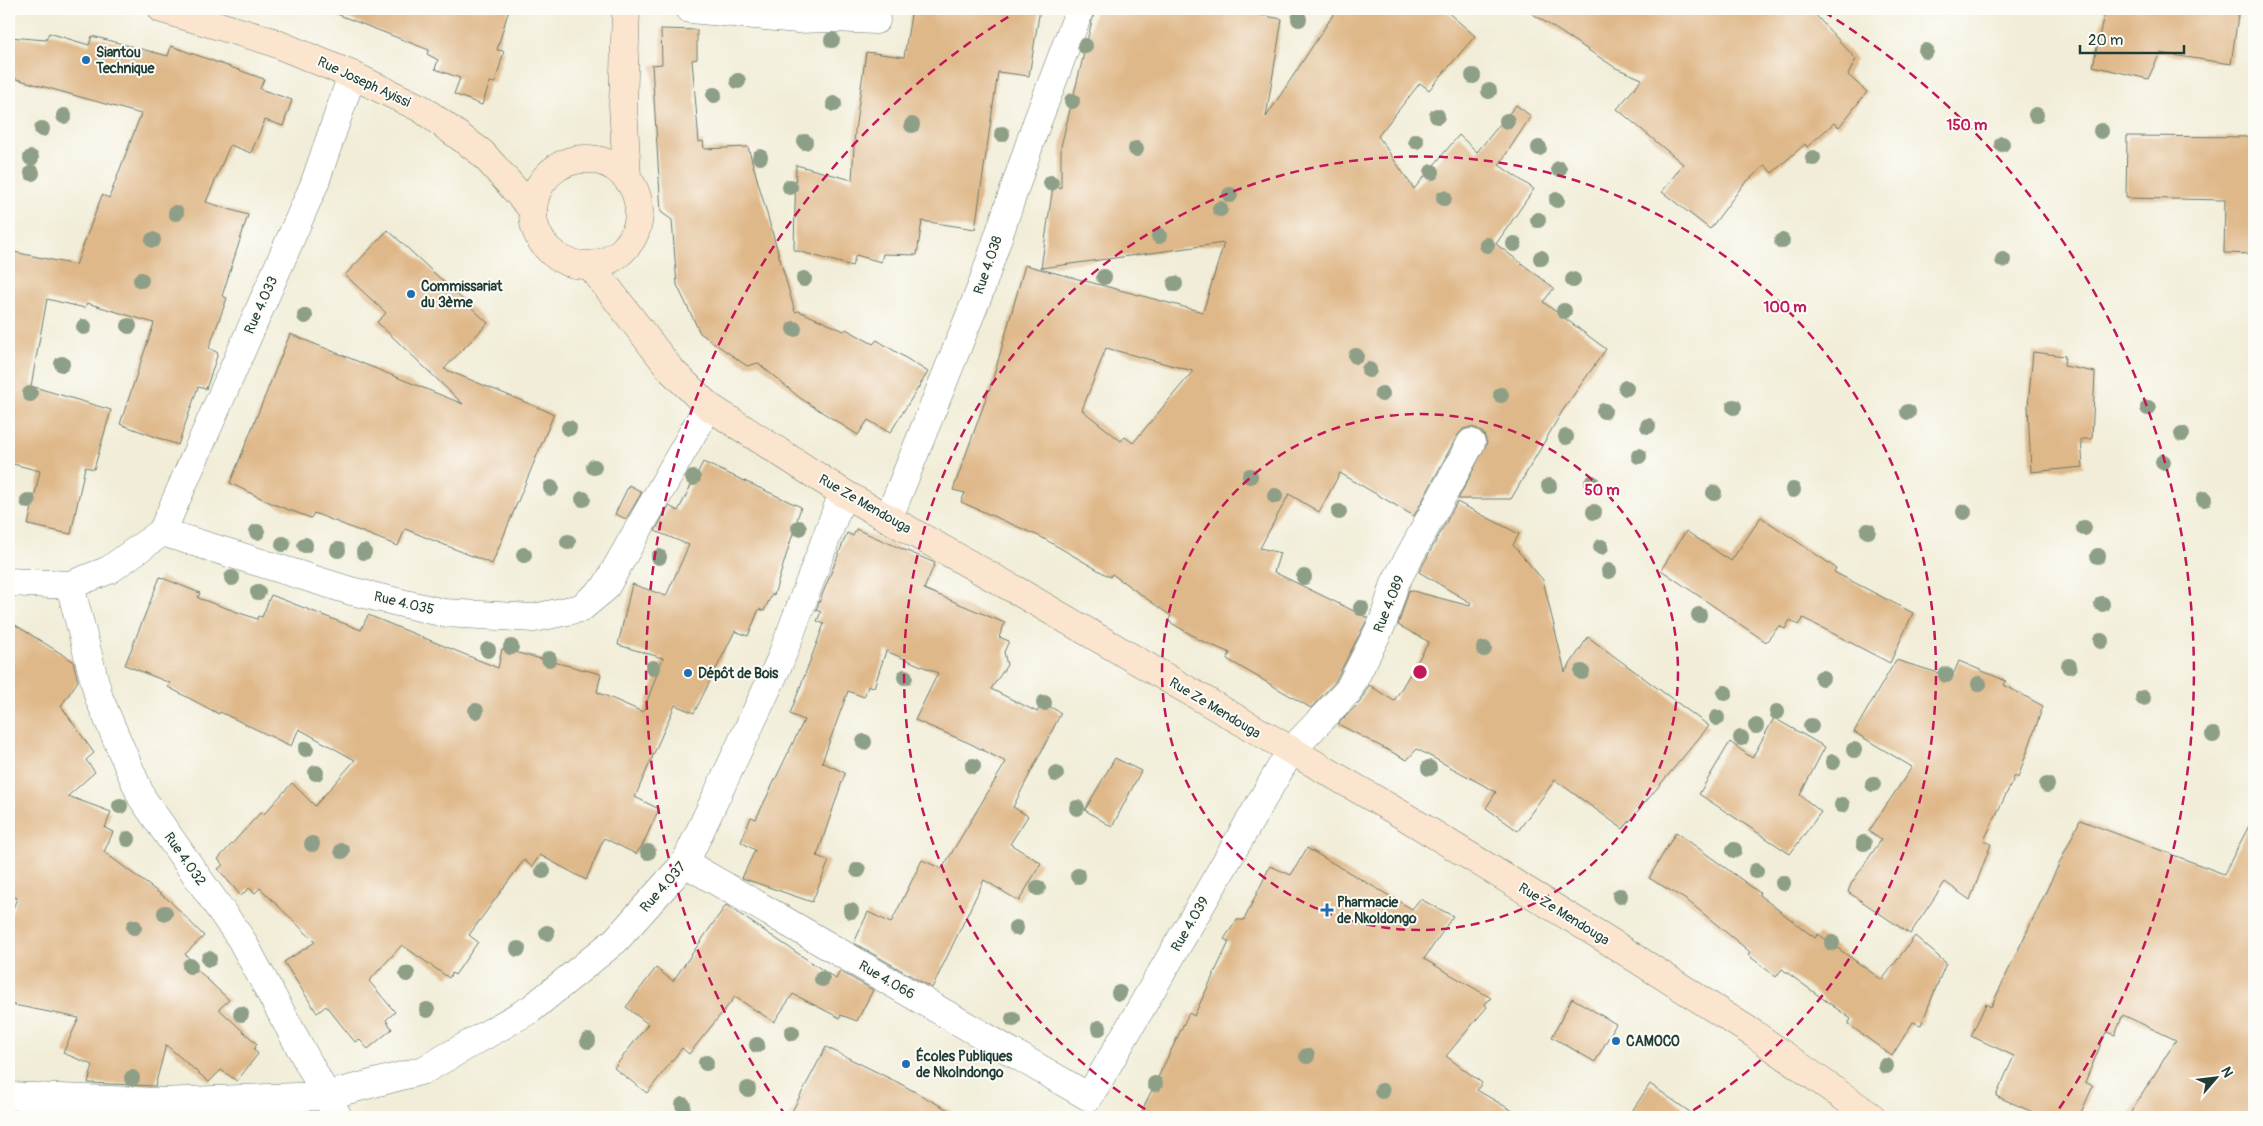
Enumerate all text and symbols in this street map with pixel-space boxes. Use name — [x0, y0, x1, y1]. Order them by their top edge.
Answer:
scale bar — [2080, 22, 2184, 54]
text: 20 m — [2088, 31, 2123, 50]
place label: Siantou Technique — [95, 44, 156, 77]
street label: Rue Joseph Ayissi — [315, 53, 414, 111]
marker: Siantou Technique — [80, 54, 92, 66]
text: 150 m — [1947, 116, 1987, 135]
street label: Rue 4.038 — [970, 234, 1006, 296]
street label: Rue 4.033 — [241, 273, 281, 337]
place label: Commissariat du 3ème — [421, 278, 503, 311]
marker: Commissariat du 3ème — [405, 288, 417, 300]
text: 100 m — [1764, 298, 1806, 317]
street label: Rue Ze Mendouga — [816, 471, 914, 537]
text: 50 m — [1585, 481, 1619, 500]
street label: Rue 4.089 — [1370, 573, 1408, 635]
street label: Rue 4.035 — [372, 588, 436, 618]
centre of rings — [1411, 663, 1429, 681]
place label: Dépôt de Bois — [698, 665, 779, 682]
marker: Dépôt de Bois — [682, 667, 694, 679]
street label: Rue Ze Mendouga — [1166, 674, 1264, 742]
street label: Rue 4.032 — [160, 829, 210, 889]
street label: Rue 4.037 — [637, 858, 690, 916]
street label: Rue Ze Mendouga — [1515, 879, 1613, 949]
street label: Rue 4.039 — [1167, 893, 1213, 955]
place label: Pharmacie de Nkoldongo — [1337, 894, 1417, 927]
marker: Pharmacie de Nkoldongo — [1321, 904, 1333, 916]
street label: Rue 4.066 — [856, 957, 918, 1003]
place label: CAMOCO — [1626, 1033, 1680, 1050]
marker: CAMOCO — [1610, 1035, 1622, 1047]
place label: Écoles Publiques de Nkolndongo — [916, 1047, 1013, 1081]
north arrow — [2190, 1054, 2240, 1104]
marker: Écoles Publiques de Nkolndongo — [900, 1058, 912, 1070]
text: N — [2217, 1064, 2237, 1080]

